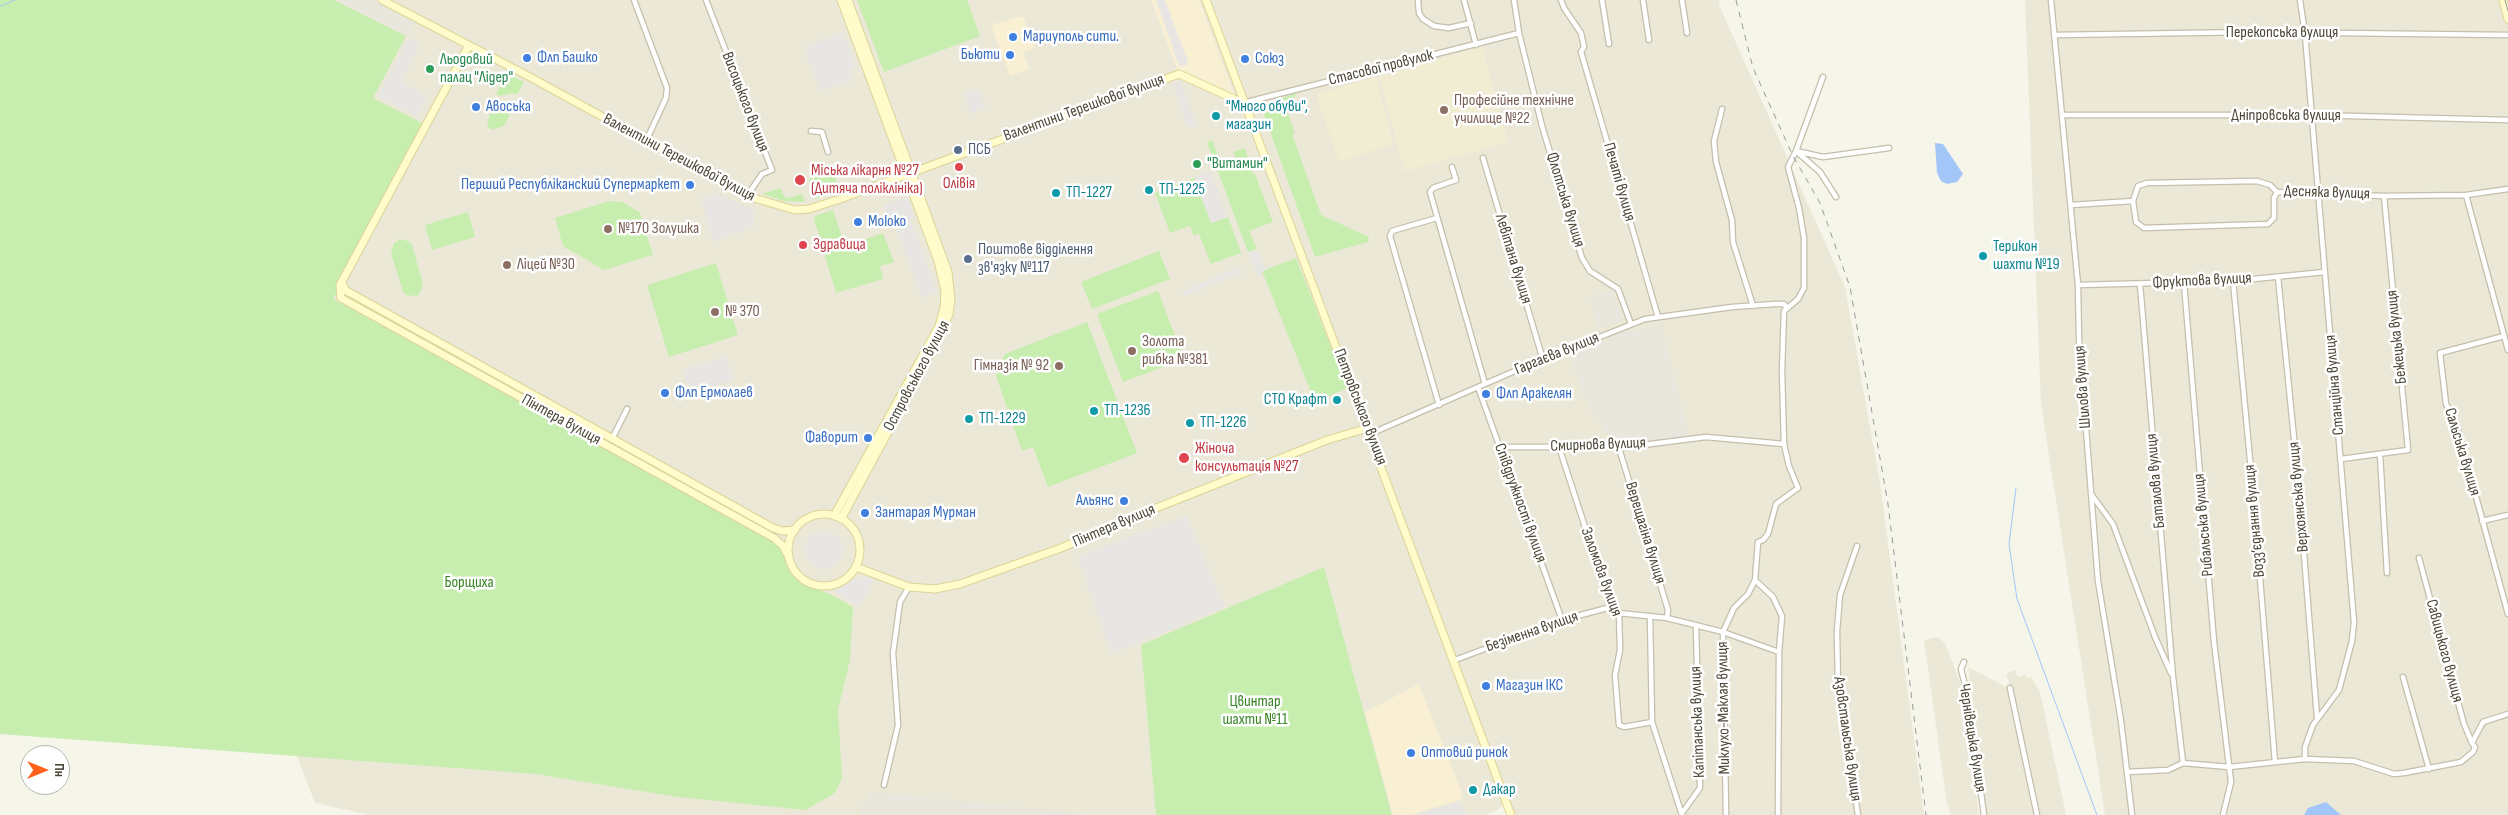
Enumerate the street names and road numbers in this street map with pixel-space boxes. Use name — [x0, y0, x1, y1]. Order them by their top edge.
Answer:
street label: Перекопська вулиця — [2226, 23, 2338, 43]
street label: Стасової провулок — [1327, 46, 1435, 90]
street label: Висоцького вулиця — [717, 49, 773, 155]
street label: Валентини Терешкової вулиця — [1001, 70, 1167, 146]
street label: Дніпровська вулиця — [2231, 106, 2341, 126]
street label: Валентини Терешкової вулиця — [600, 110, 758, 206]
street label: Печаті вулиця — [1599, 140, 1639, 224]
street label: Флотська вулиця — [1541, 150, 1589, 250]
street label: Десняка вулиця — [2284, 182, 2370, 204]
street label: Левітана вулиця — [1490, 212, 1536, 306]
street label: Фруктова вулиця — [2152, 269, 2252, 293]
street label: Бежецька вулиця — [2383, 289, 2411, 385]
street label: Островського вулиця — [880, 317, 954, 435]
street label: Гаргаєва вулиця — [1512, 328, 1602, 380]
street label: Станційна вулиця — [2321, 334, 2349, 436]
street label: Шилова вулиця — [2071, 345, 2095, 429]
street label: Петровського вулиця — [1329, 346, 1391, 468]
street label: Пінтера вулиця — [518, 390, 604, 450]
street label: Сальська вулиця — [2440, 406, 2484, 498]
street label: Баталова вулиця — [2142, 433, 2170, 529]
street label: Смирнова вулиця — [1550, 434, 1646, 456]
street label: Співдружності вулиця — [1490, 441, 1550, 565]
street label: Верхоянська вулиця — [2285, 441, 2313, 553]
street label: Возз’єднання вулиця — [2240, 464, 2270, 578]
street label: Рибальська вулиця — [2190, 473, 2218, 577]
street label: Верещагіна вулиця — [1620, 480, 1670, 586]
street label: Пінтера вулиця — [1070, 500, 1158, 552]
street label: Заломова вулиця — [1576, 525, 1626, 619]
street label: Савицького вулиця — [2421, 597, 2467, 705]
street label: Безіменна вулиця — [1483, 607, 1581, 657]
street label: Миклухо-Маклая вулиця — [1713, 641, 1735, 775]
street label: Капітанська вулиця — [1686, 666, 1710, 778]
street label: Азовстальська вулиця — [1829, 675, 1865, 803]
street label: Чернівецька вулиця — [1954, 682, 1990, 794]

